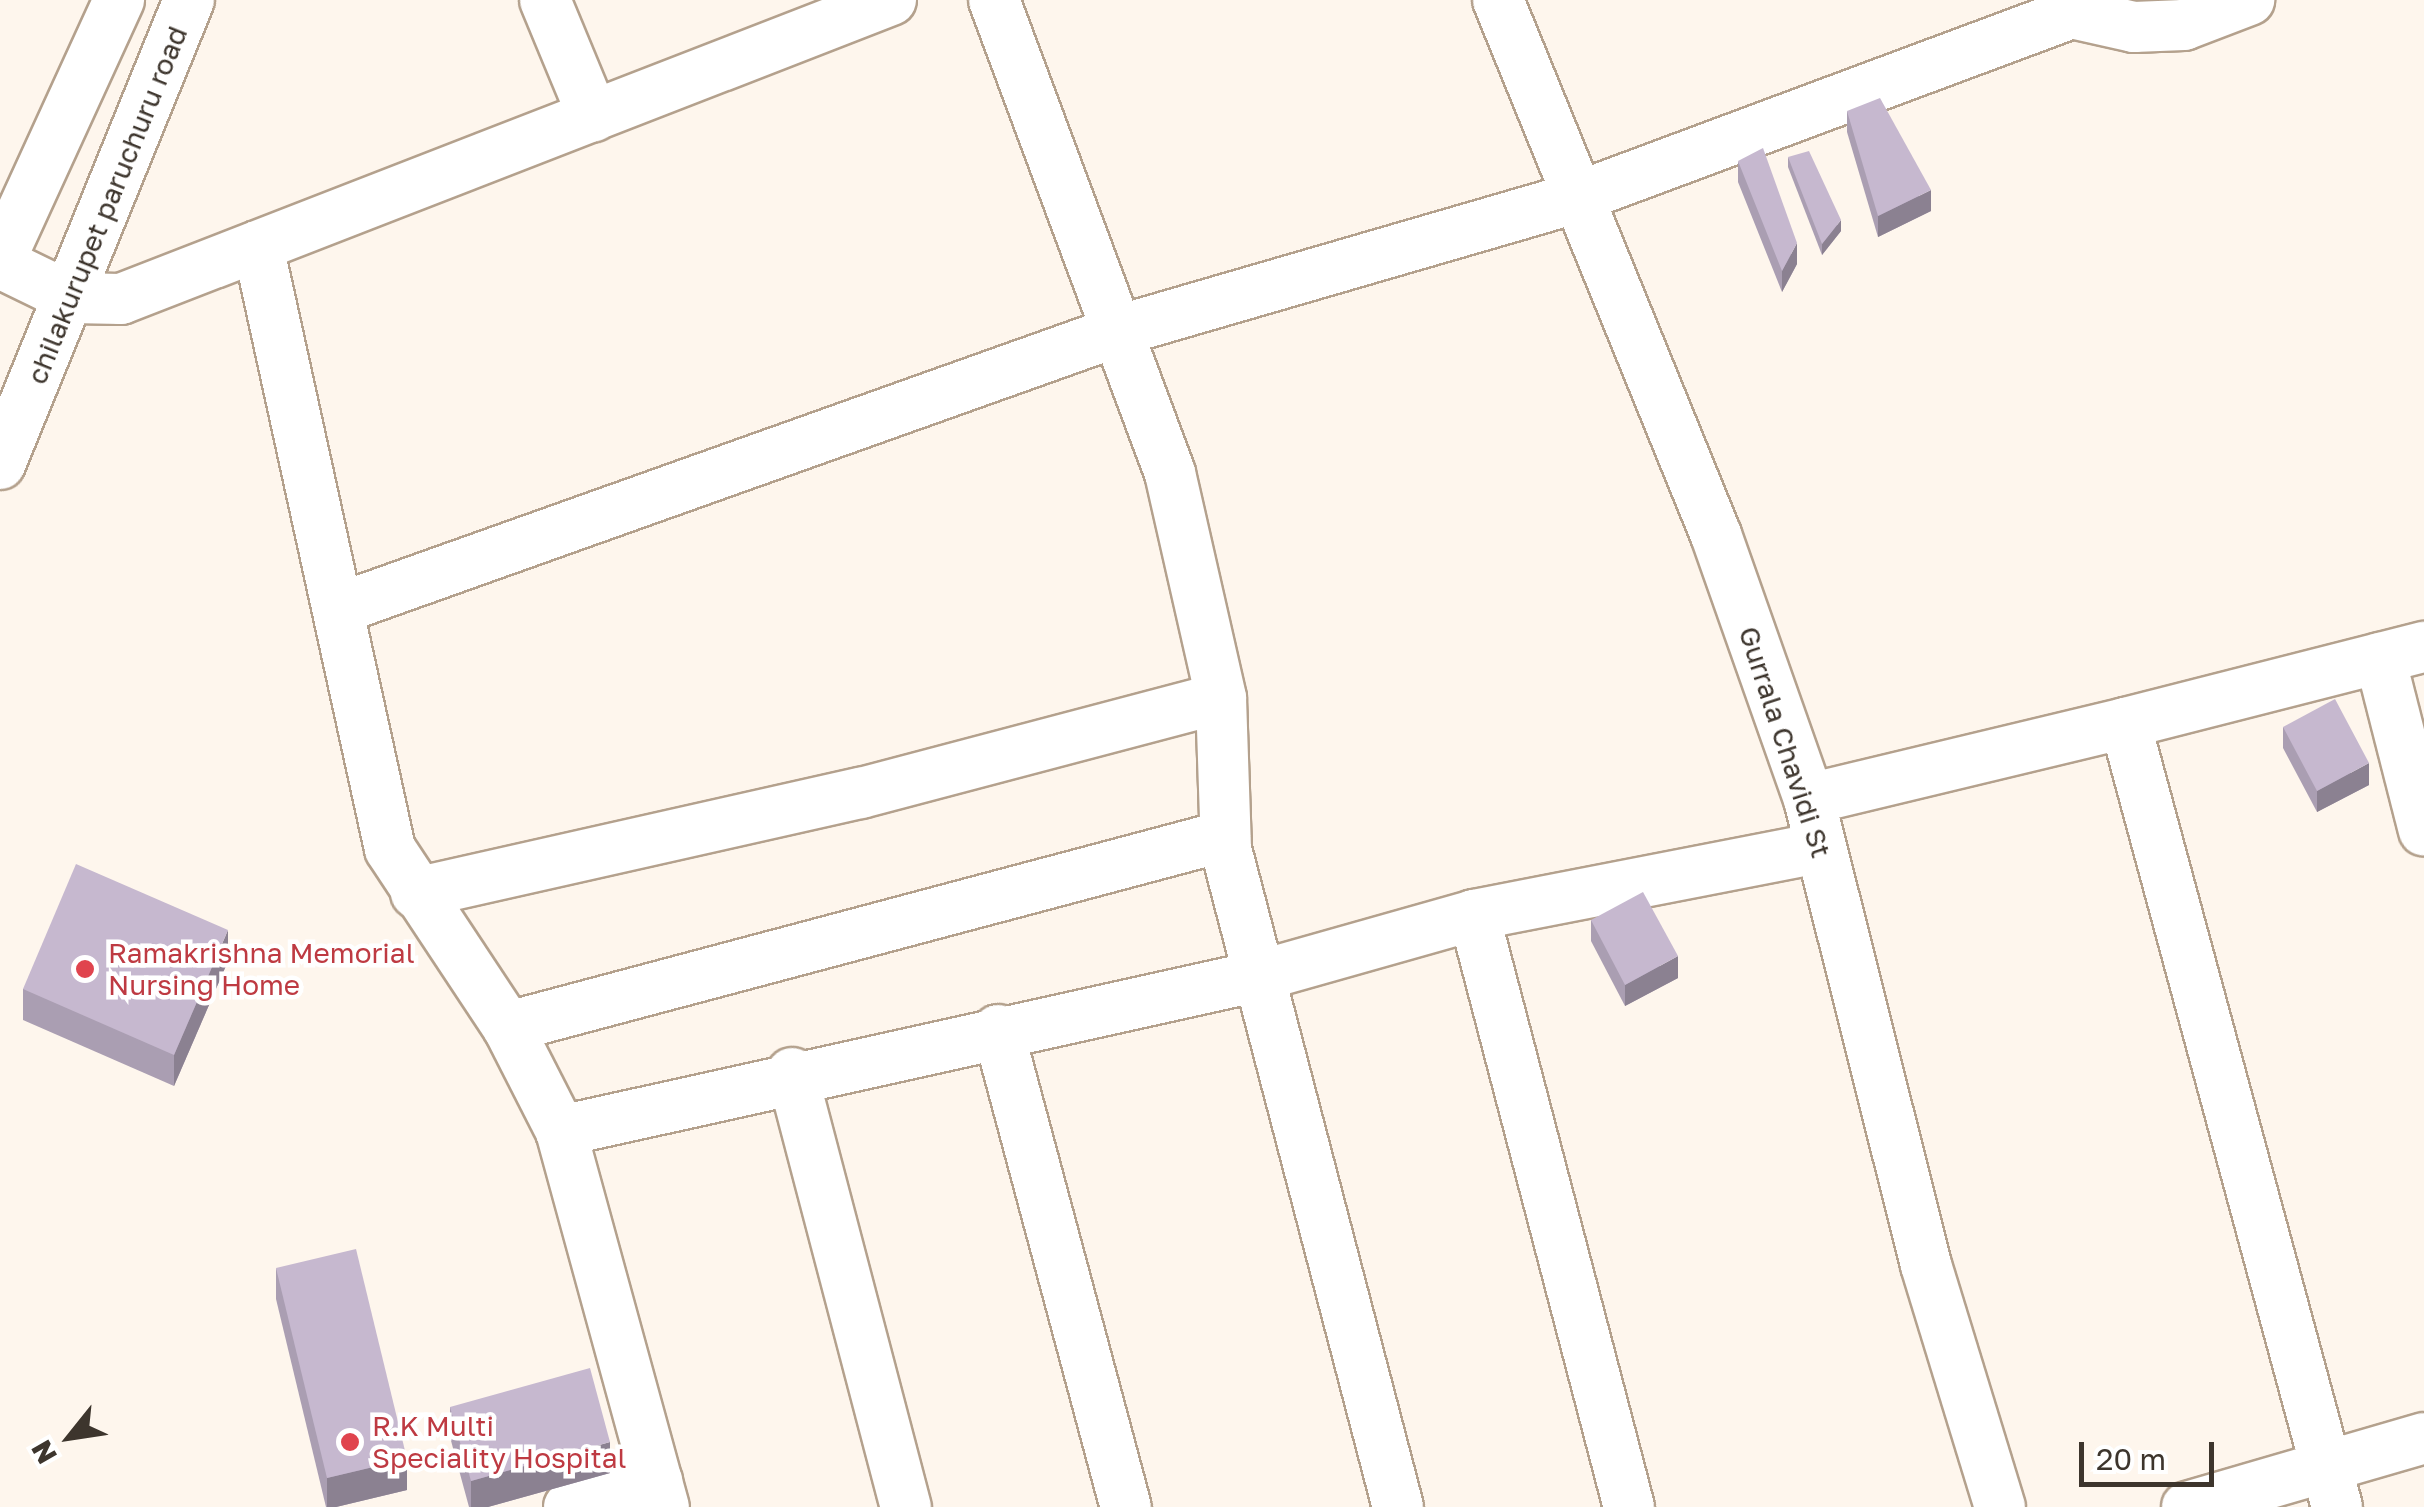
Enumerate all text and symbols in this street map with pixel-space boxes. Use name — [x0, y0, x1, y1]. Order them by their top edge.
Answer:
street label: chilakurupet paruchuru road — [20, 21, 194, 389]
street label: Gurrala Chavidi St — [1732, 622, 1838, 862]
place label: Ramakrishna Memorial Nursing Home — [108, 936, 415, 1002]
marker: Ramakrishna Memorial Nursing Home — [72, 956, 98, 982]
north arrow — [20, 1387, 120, 1487]
place label: R.K Multi Speciality Hospital — [372, 1409, 626, 1475]
scale bar — [2084, 1422, 2219, 1484]
marker: R.K Multi Speciality Hospital — [337, 1429, 363, 1455]
text: N — [24, 1435, 63, 1470]
text: 20 m — [2096, 1441, 2166, 1477]

